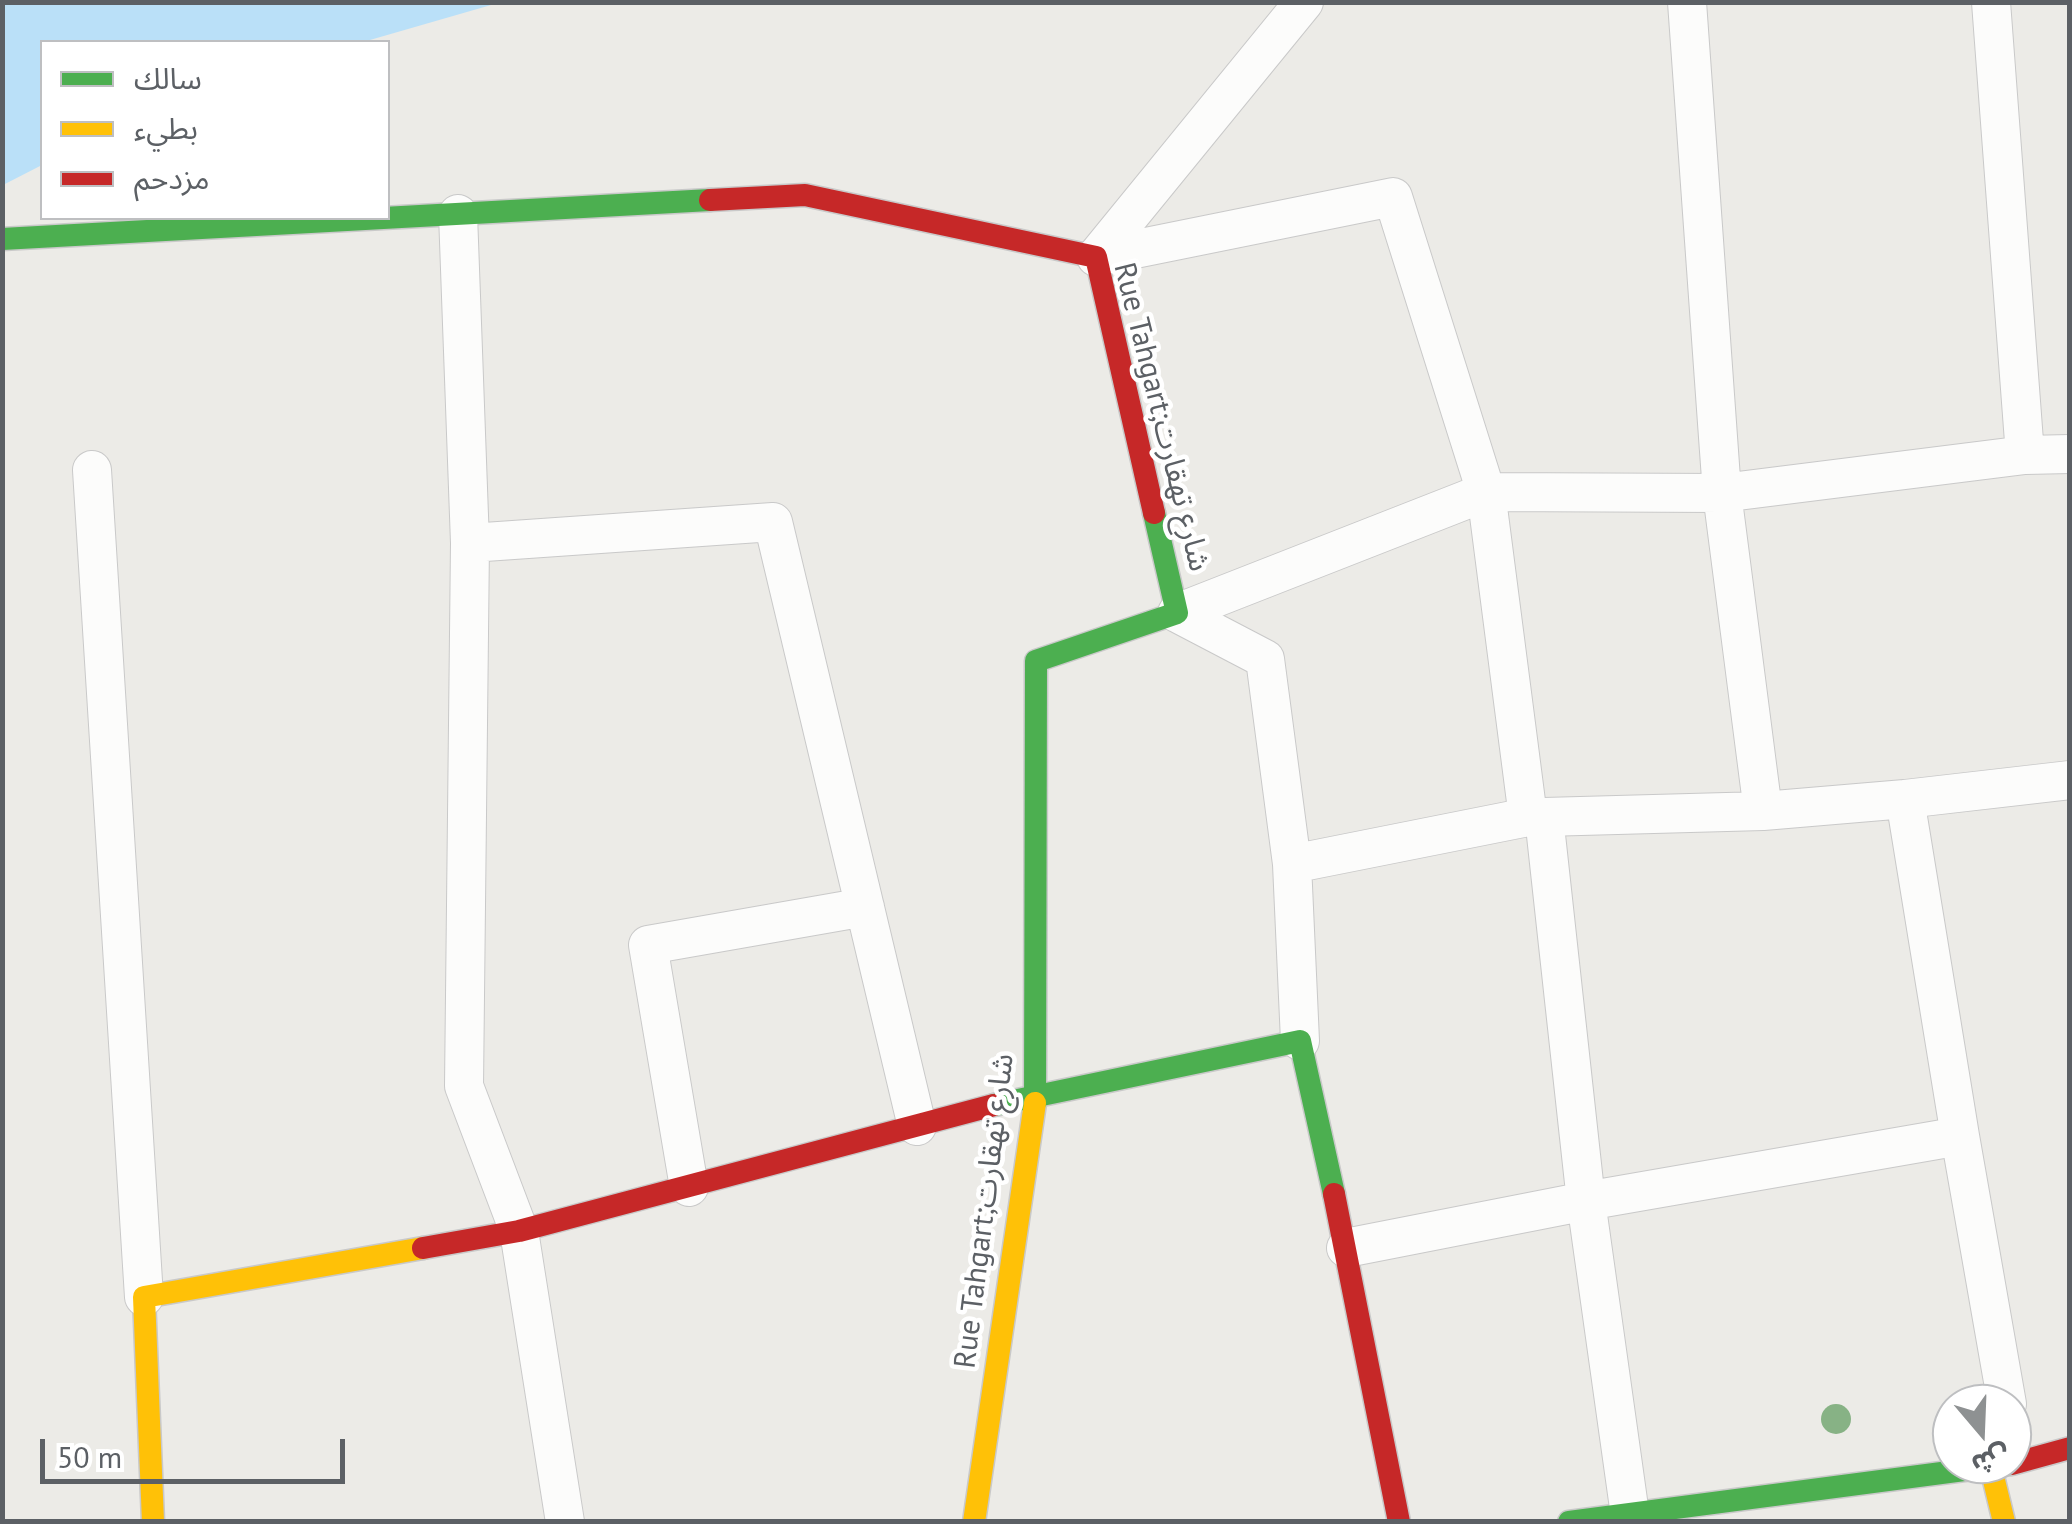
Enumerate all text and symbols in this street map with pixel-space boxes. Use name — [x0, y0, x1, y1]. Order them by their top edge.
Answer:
legend — [40, 40, 390, 220]
text: سالك — [134, 58, 202, 97]
text: بطيء — [134, 108, 198, 147]
text: مزدحم — [134, 158, 210, 197]
street label: Rue Tahgart;شارع تهقارت — [1105, 259, 1217, 575]
street label: Rue Tahgart;شارع تهقارت — [948, 1052, 1022, 1370]
north arrow — [1932, 1384, 2032, 1484]
scale bar — [45, 1419, 350, 1481]
text: 50 m — [57, 1437, 122, 1476]
text: ش — [1967, 1437, 2015, 1485]

